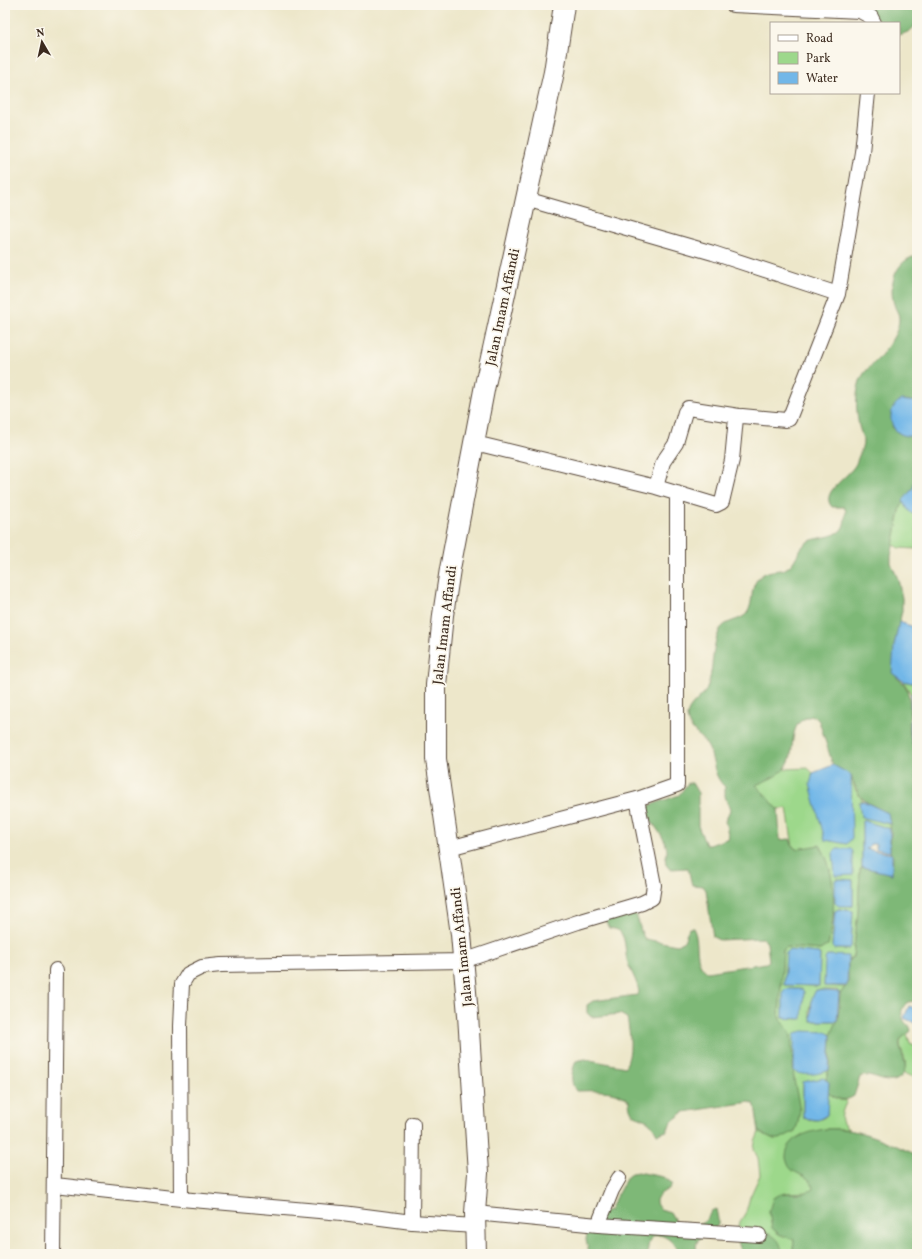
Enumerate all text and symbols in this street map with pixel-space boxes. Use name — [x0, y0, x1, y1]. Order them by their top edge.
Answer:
north arrow — [22, 22, 62, 62]
legend — [770, 22, 900, 94]
text: N — [36, 26, 46, 42]
text: Road — [806, 31, 833, 47]
text: Park — [806, 51, 831, 67]
text: Water — [806, 71, 838, 87]
street label: Jalan Imam Affandi — [482, 247, 525, 368]
street label: Jalan Imam Affandi — [429, 564, 462, 686]
street label: Jalan Imam Affandi — [447, 886, 478, 1008]

